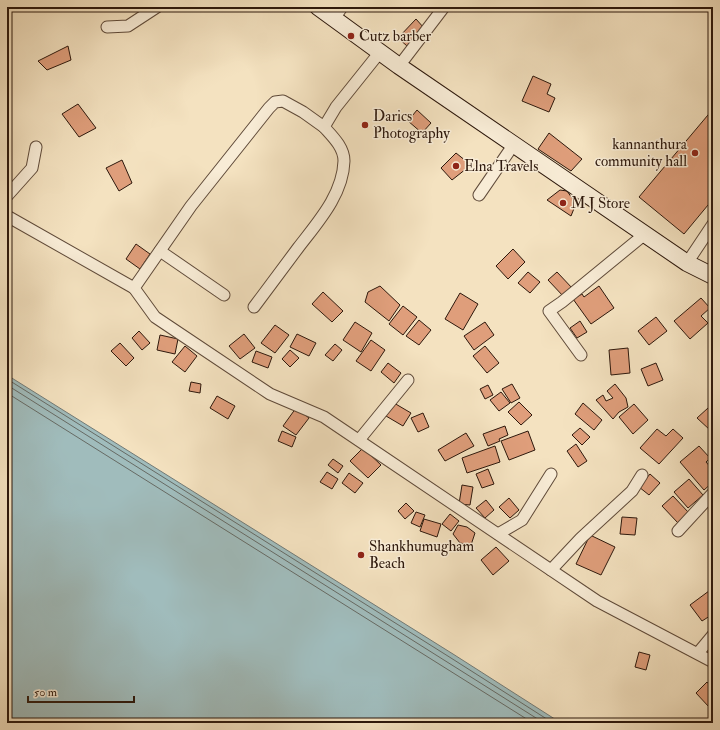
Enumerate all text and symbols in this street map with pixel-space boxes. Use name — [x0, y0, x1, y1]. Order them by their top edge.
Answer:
place label: Cutz barber — [359, 27, 432, 46]
marker: Cutz barber — [346, 31, 356, 41]
place label: Darics Photography — [373, 107, 450, 144]
marker: Darics Photography — [360, 120, 370, 130]
place label: kannanthura community hall — [595, 135, 688, 171]
marker: kannanthura community hall — [690, 148, 700, 158]
place label: Elna Travels — [464, 157, 538, 176]
marker: Elna Travels — [451, 161, 461, 171]
place label: M J Store — [571, 194, 630, 214]
marker: M J Store — [558, 198, 568, 208]
place label: Shankhumugham Beach — [369, 537, 474, 573]
marker: Shankhumugham Beach — [356, 550, 366, 560]
scale bar — [28, 678, 134, 704]
text: 50 m — [34, 685, 58, 700]

